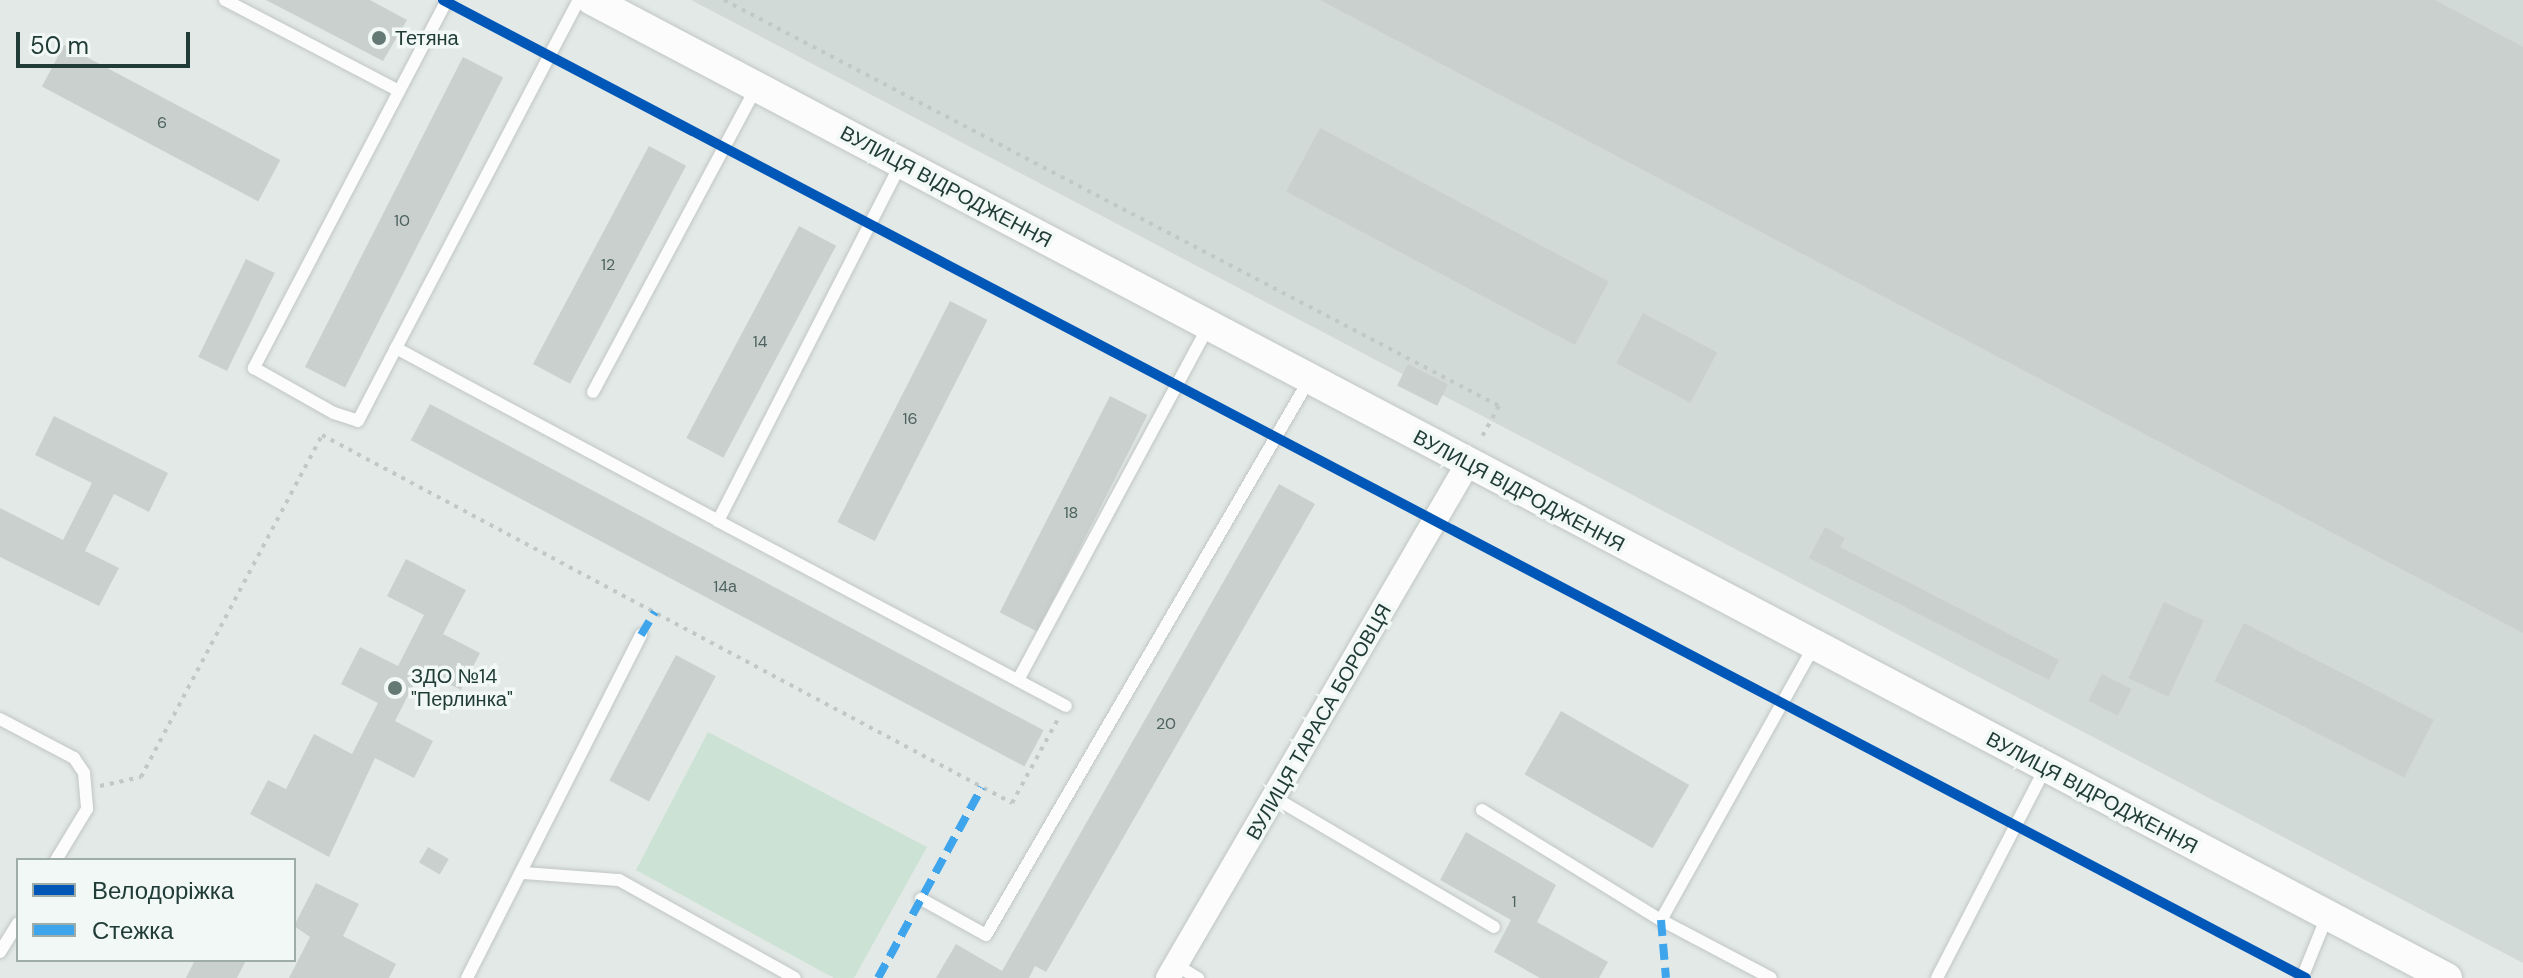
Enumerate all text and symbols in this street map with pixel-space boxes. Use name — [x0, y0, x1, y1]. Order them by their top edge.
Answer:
scale bar — [20, 16, 194, 66]
place label: Тетяна — [395, 26, 459, 50]
marker: Тетяна — [370, 29, 388, 47]
text: 50 m — [30, 30, 89, 61]
house number: 6 — [157, 113, 167, 133]
street label: ВУЛИЦЯ ВІДРОДЖЕННЯ — [836, 121, 1056, 253]
house number: 10 — [394, 211, 410, 231]
house number: 12 — [601, 255, 615, 275]
house number: 14 — [753, 332, 767, 352]
house number: 16 — [902, 409, 918, 429]
street label: ВУЛИЦЯ ВІДРОДЖЕННЯ — [1409, 425, 1629, 557]
house number: 18 — [1064, 503, 1078, 523]
house number: 14а — [713, 577, 737, 597]
street label: ВУЛИЦЯ ТАРАСА БОРОВЦЯ — [1241, 600, 1397, 844]
place label: ЗДО №14 "Перлинка" — [411, 664, 513, 711]
marker: ЗДО №14 "Перлинка" — [386, 679, 404, 697]
house number: 20 — [1156, 714, 1176, 734]
street label: ВУЛИЦЯ ВІДРОДЖЕННЯ — [1982, 727, 2202, 859]
legend — [16, 858, 296, 962]
text: Велодоріжка — [92, 875, 234, 906]
house number: 1 — [1512, 892, 1516, 912]
text: Стежка — [92, 915, 174, 946]

